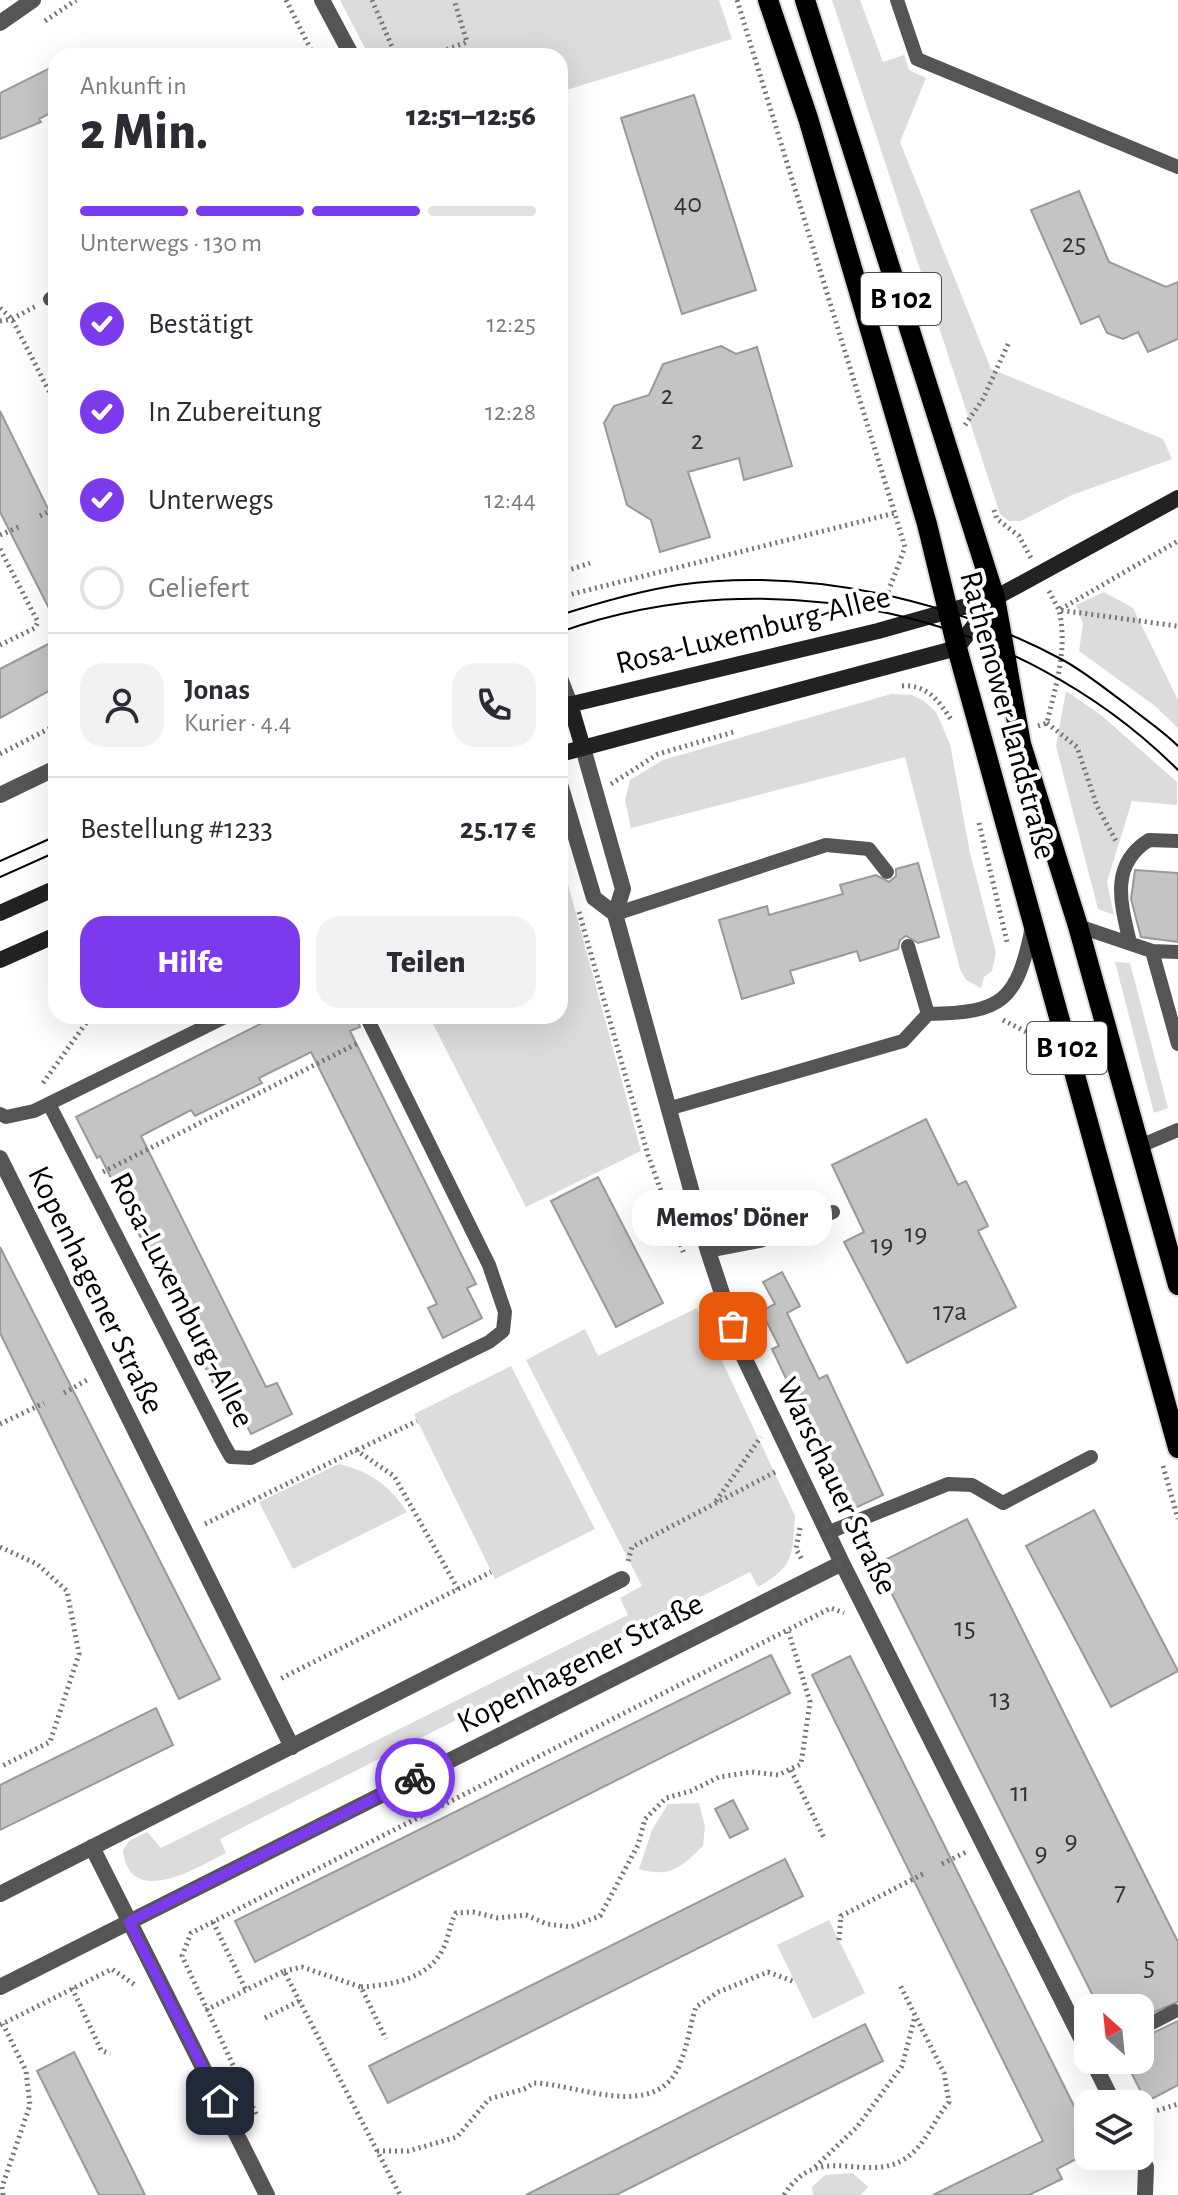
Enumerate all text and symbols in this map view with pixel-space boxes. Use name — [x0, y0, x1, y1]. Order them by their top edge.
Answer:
text: Ankunft in — [80, 73, 187, 99]
text: 12:51–12:56 — [406, 101, 536, 131]
text: 2 Min. — [80, 106, 208, 158]
house number: 40 — [674, 190, 702, 218]
text: Unterwegs · 130 m — [80, 230, 262, 256]
house number: 25 — [1062, 230, 1086, 258]
road number: B 102 — [861, 273, 941, 325]
icon: check — [80, 302, 124, 346]
text: Bestätigt — [148, 309, 253, 339]
text: 12:25 — [487, 311, 536, 337]
house number: 2 — [661, 382, 673, 410]
icon: check — [80, 390, 124, 434]
text: In Zubereitung — [148, 397, 322, 427]
text: 12:28 — [485, 399, 536, 425]
house number: 2 — [691, 427, 703, 455]
icon: check — [80, 478, 124, 522]
text: Unterwegs — [148, 485, 274, 515]
text: 12:44 — [484, 487, 536, 513]
street label: Rathenower Landstraße — [954, 567, 1062, 863]
text: Geliefert — [148, 573, 249, 603]
street label: Rosa-Luxemburg-Allee — [613, 580, 893, 680]
button: person — [80, 663, 164, 747]
button: phone — [452, 663, 536, 747]
text: Jonas — [184, 675, 250, 705]
text: Kurier · 4.4 — [184, 710, 291, 736]
text: Bestellung #1233 — [80, 814, 273, 844]
text: 25.17 € — [460, 814, 536, 844]
button: Hilfe — [80, 916, 300, 1008]
button: Teilen — [316, 916, 536, 1008]
road number: B 102 — [1027, 1022, 1107, 1074]
street label: Kopenhagener Straße — [22, 1161, 170, 1419]
street label: Rosa-Luxemburg-Allee — [104, 1167, 260, 1433]
callout: Memos' Döner — [633, 1190, 833, 1246]
text: Memos' Döner — [656, 1205, 808, 1231]
house number: 19 — [905, 1220, 927, 1248]
house number: 19 — [871, 1231, 893, 1259]
pin — [699, 1292, 767, 1360]
house number: 17a — [933, 1298, 967, 1326]
icon: bag — [711, 1304, 755, 1348]
street label: Warschauer Straße — [771, 1373, 903, 1599]
street label: Kopenhagener Straße — [452, 1587, 708, 1739]
house number: 15 — [954, 1614, 976, 1642]
house number: 13 — [989, 1685, 1011, 1713]
courier — [375, 1738, 455, 1818]
icon: bike — [393, 1756, 437, 1800]
house number: 11 — [1010, 1779, 1030, 1807]
house number: 9 — [1064, 1827, 1078, 1855]
house number: 9 — [1034, 1839, 1048, 1867]
house number: 7 — [1114, 1878, 1126, 1906]
house number: 5 — [1143, 1953, 1155, 1981]
north arrow — [1074, 1994, 1154, 2074]
map controls — [1074, 1994, 1154, 2170]
pin — [186, 2067, 254, 2135]
icon: home — [198, 2079, 242, 2123]
button: layers — [1074, 2090, 1154, 2170]

